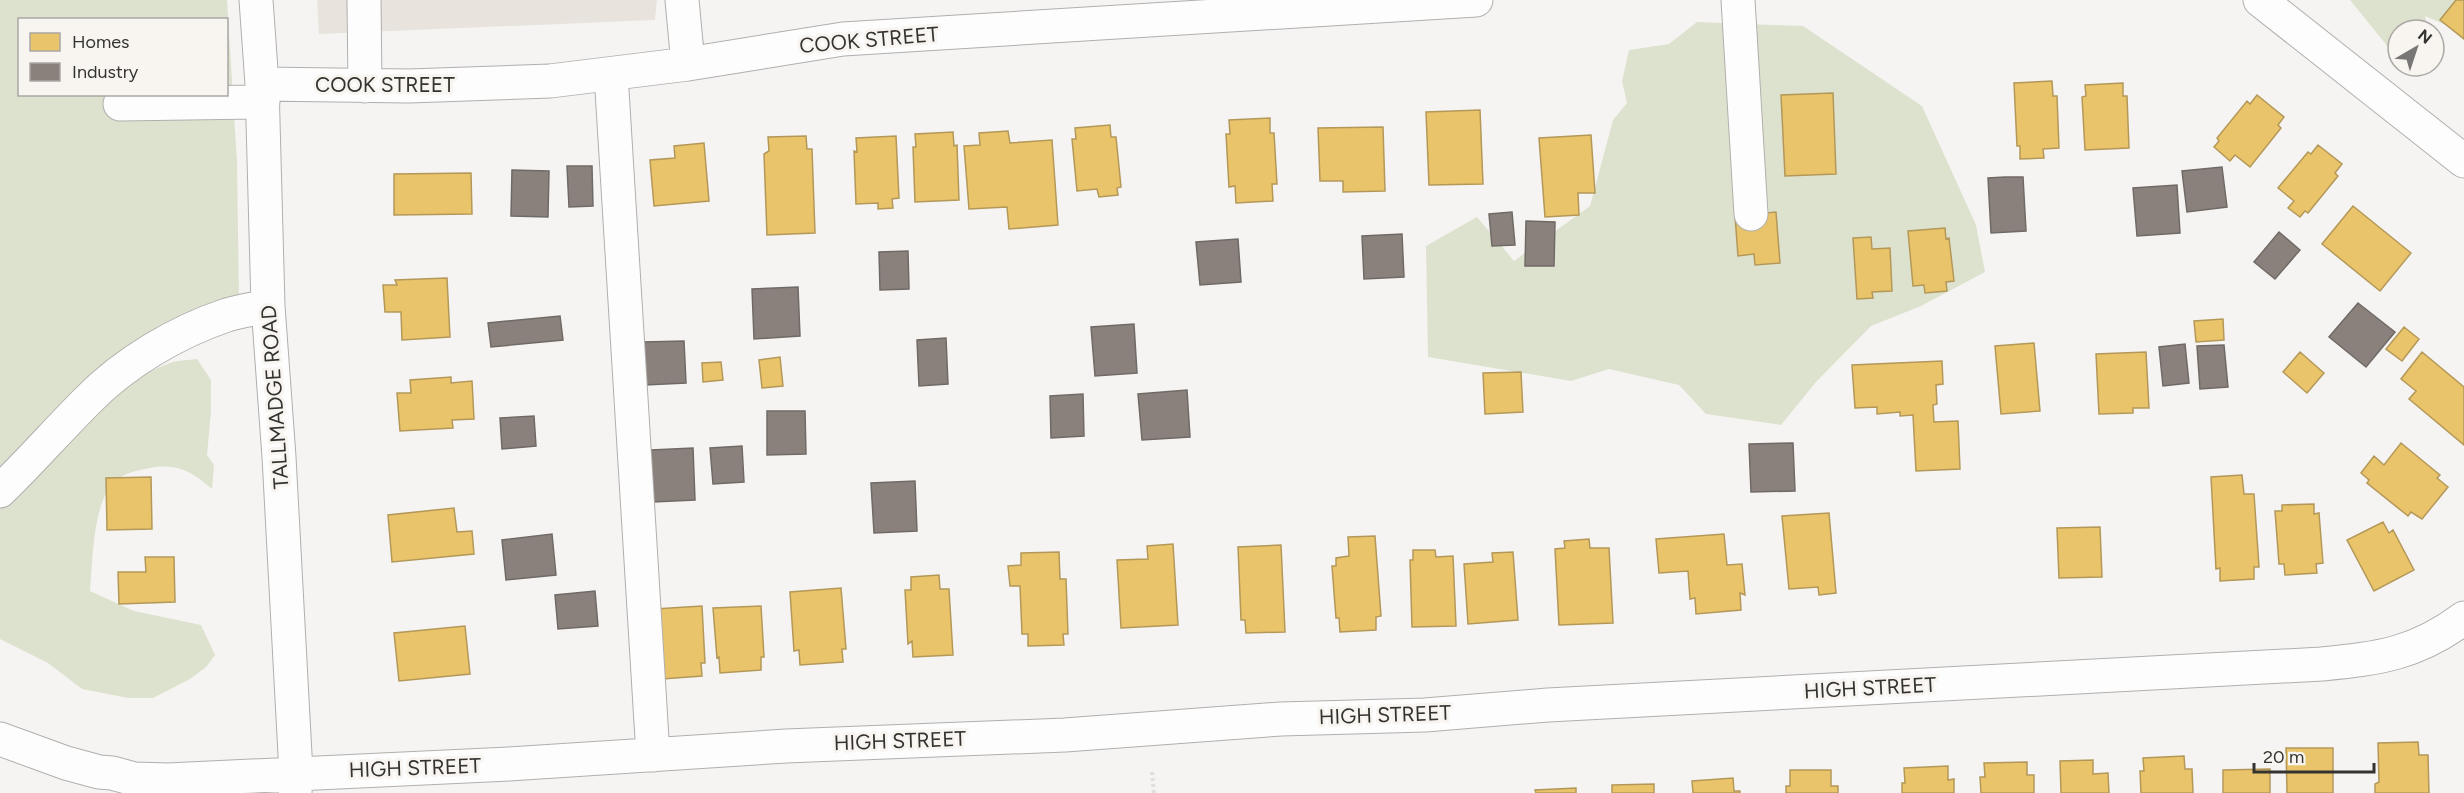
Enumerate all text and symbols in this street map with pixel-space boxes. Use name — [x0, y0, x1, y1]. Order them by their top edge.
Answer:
legend — [18, 18, 228, 96]
north arrow — [2386, 18, 2446, 78]
street label: COOK STREET — [798, 21, 940, 58]
text: N — [2414, 25, 2436, 48]
text: Homes — [72, 31, 130, 53]
text: Industry — [72, 61, 139, 83]
street label: COOK STREET — [315, 72, 455, 97]
street label: TALLMADGE ROAD — [256, 304, 293, 490]
street label: HIGH STREET — [1803, 672, 1937, 703]
street label: HIGH STREET — [1318, 700, 1452, 729]
street label: HIGH STREET — [833, 726, 967, 755]
scale bar — [2254, 736, 2374, 774]
text: 20 m — [2263, 746, 2304, 768]
street label: HIGH STREET — [348, 753, 482, 782]

